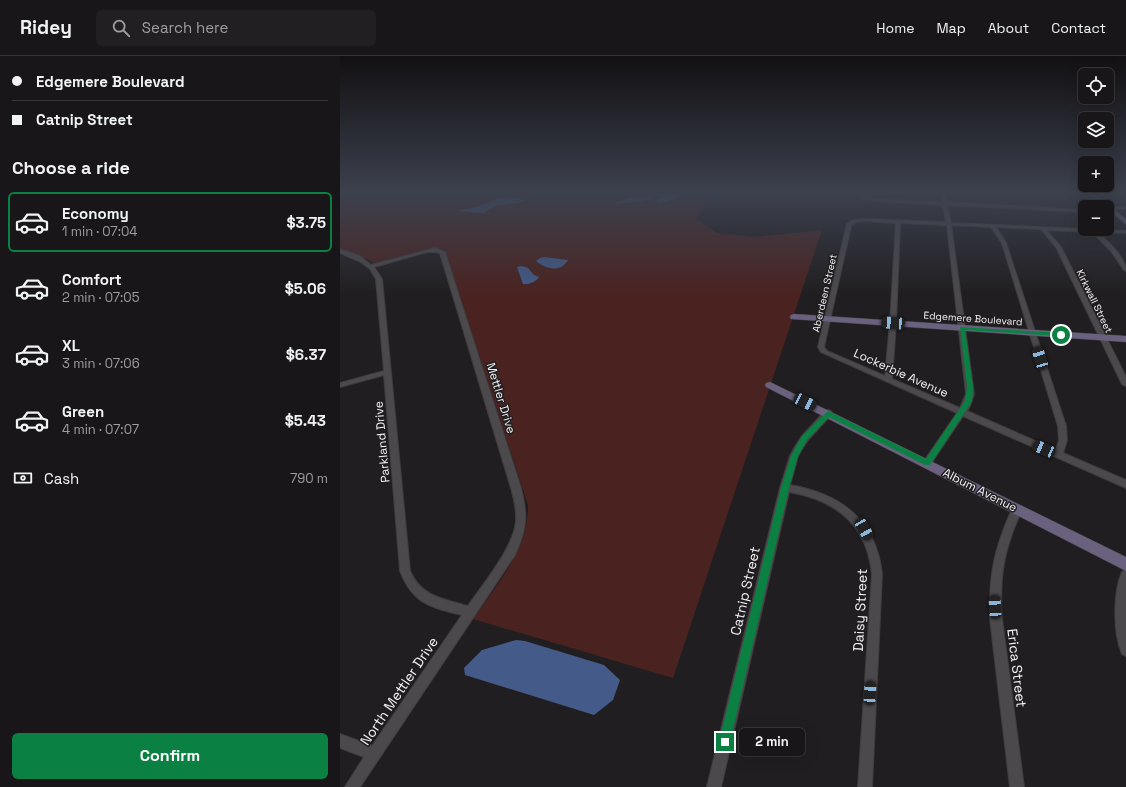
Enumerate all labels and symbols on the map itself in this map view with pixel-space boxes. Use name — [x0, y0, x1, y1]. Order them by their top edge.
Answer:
street label: Aberdeen Street — [809, 252, 840, 333]
street label: Kirkwall Street — [1073, 267, 1116, 336]
street label: Edgemere Boulevard — [923, 309, 1023, 328]
car — [881, 316, 905, 330]
route start — [1052, 326, 1070, 344]
street label: Lockerbie Avenue — [851, 345, 951, 401]
car — [1031, 345, 1049, 371]
street label: Mettler Drive — [483, 361, 519, 435]
car — [792, 391, 818, 413]
street label: Parkland Drive — [370, 401, 394, 483]
car — [1031, 439, 1057, 459]
street label: Album Avenue — [940, 464, 1020, 516]
car — [853, 516, 875, 542]
street label: Catnip Street — [726, 545, 764, 637]
street label: Daisy Street — [849, 568, 871, 652]
car — [988, 595, 1002, 619]
street label: Erica Street — [1003, 628, 1031, 708]
street label: North Mettler Drive — [356, 633, 442, 749]
car — [863, 681, 877, 705]
callout: 2 min — [739, 728, 805, 756]
route end — [716, 733, 734, 751]

